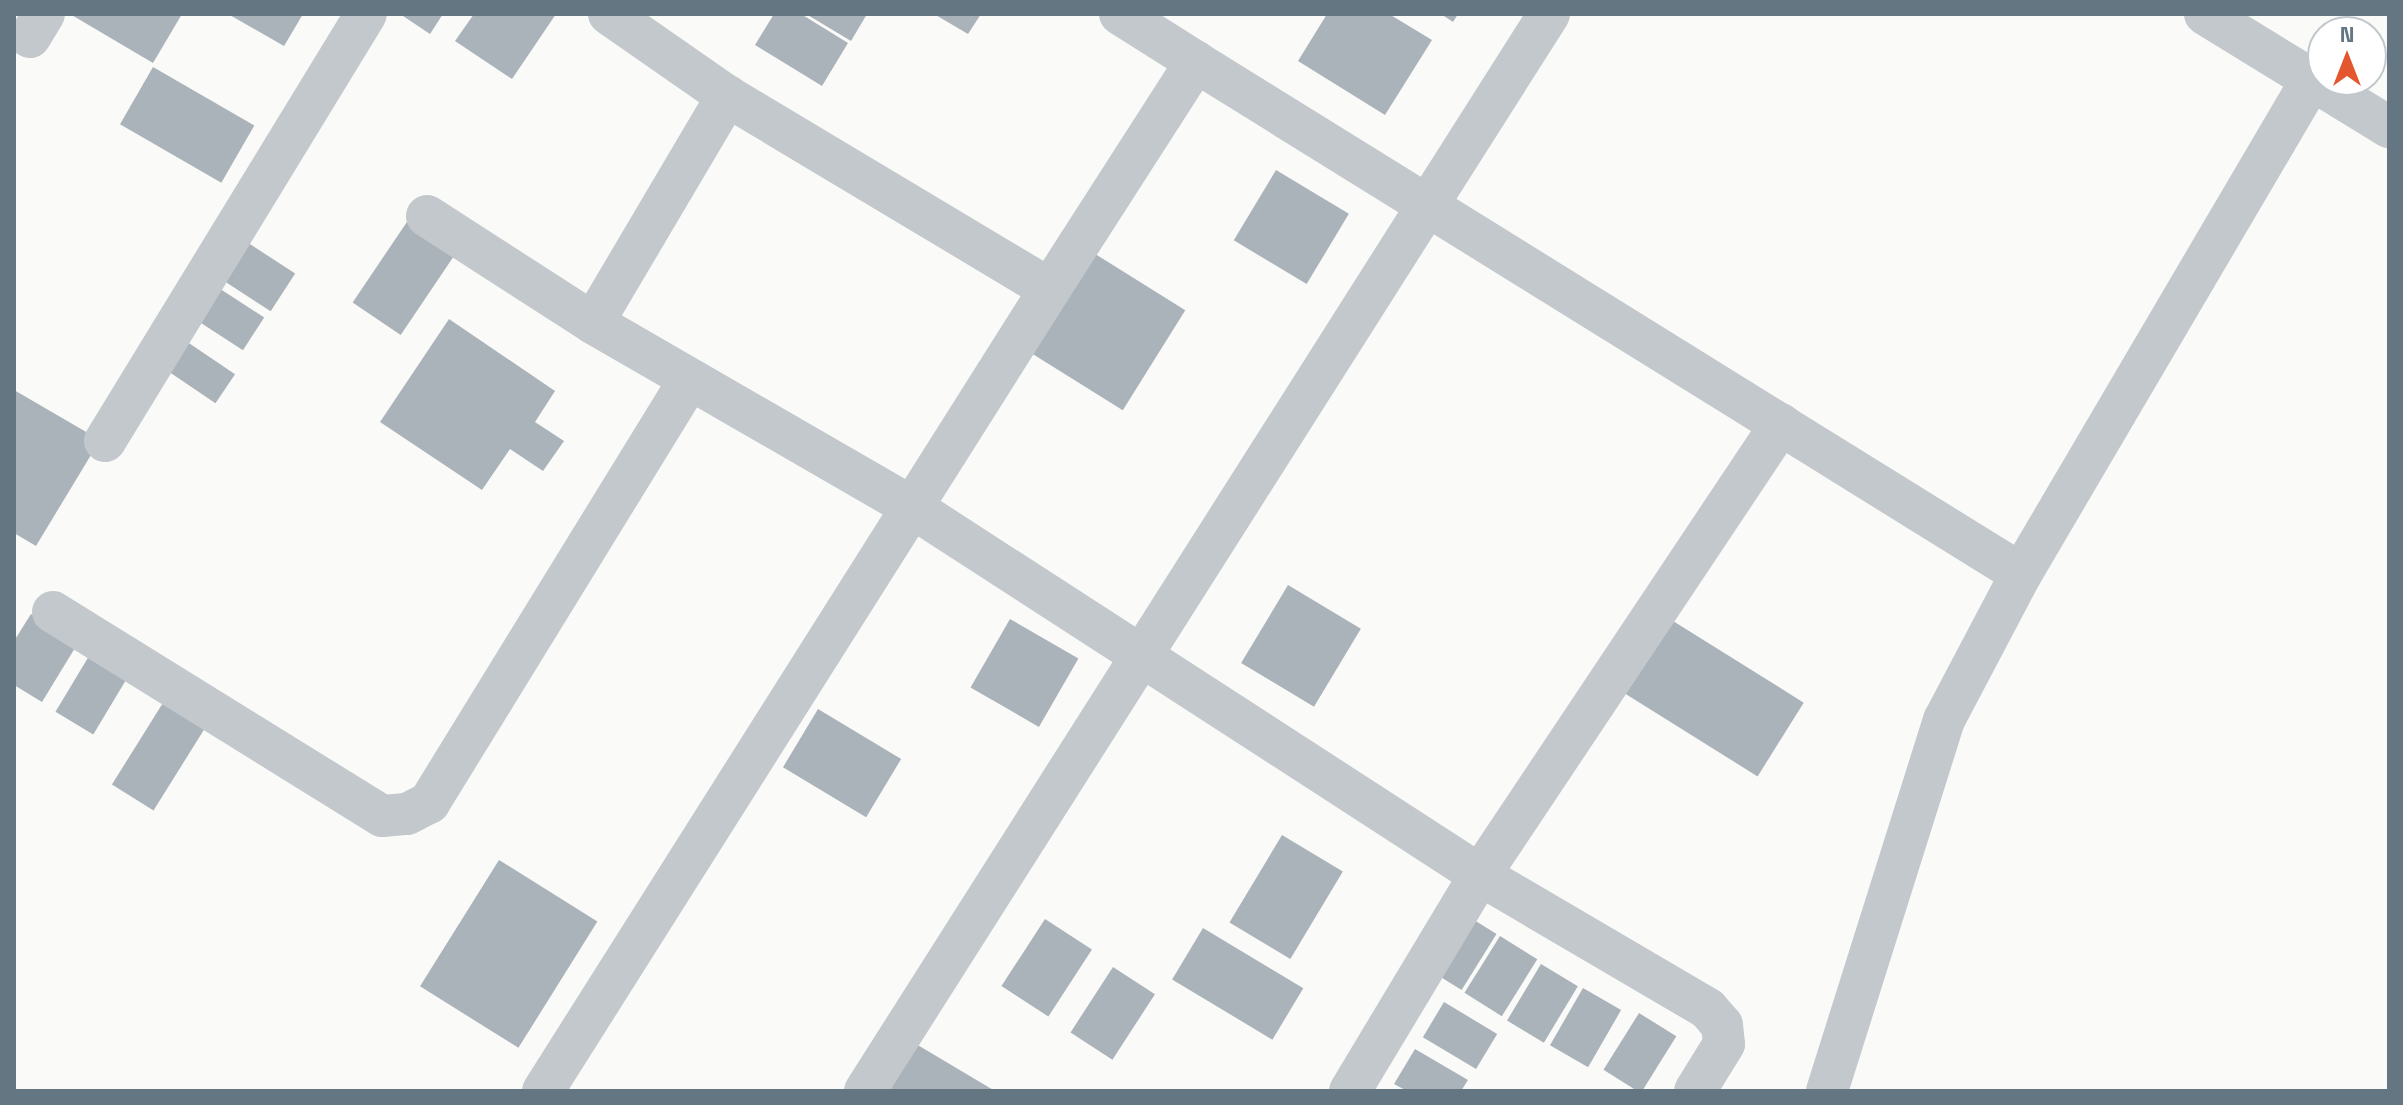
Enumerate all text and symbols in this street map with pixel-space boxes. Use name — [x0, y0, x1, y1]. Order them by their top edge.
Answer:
north arrow — [2307, 16, 2387, 96]
text: N — [2340, 20, 2354, 48]

